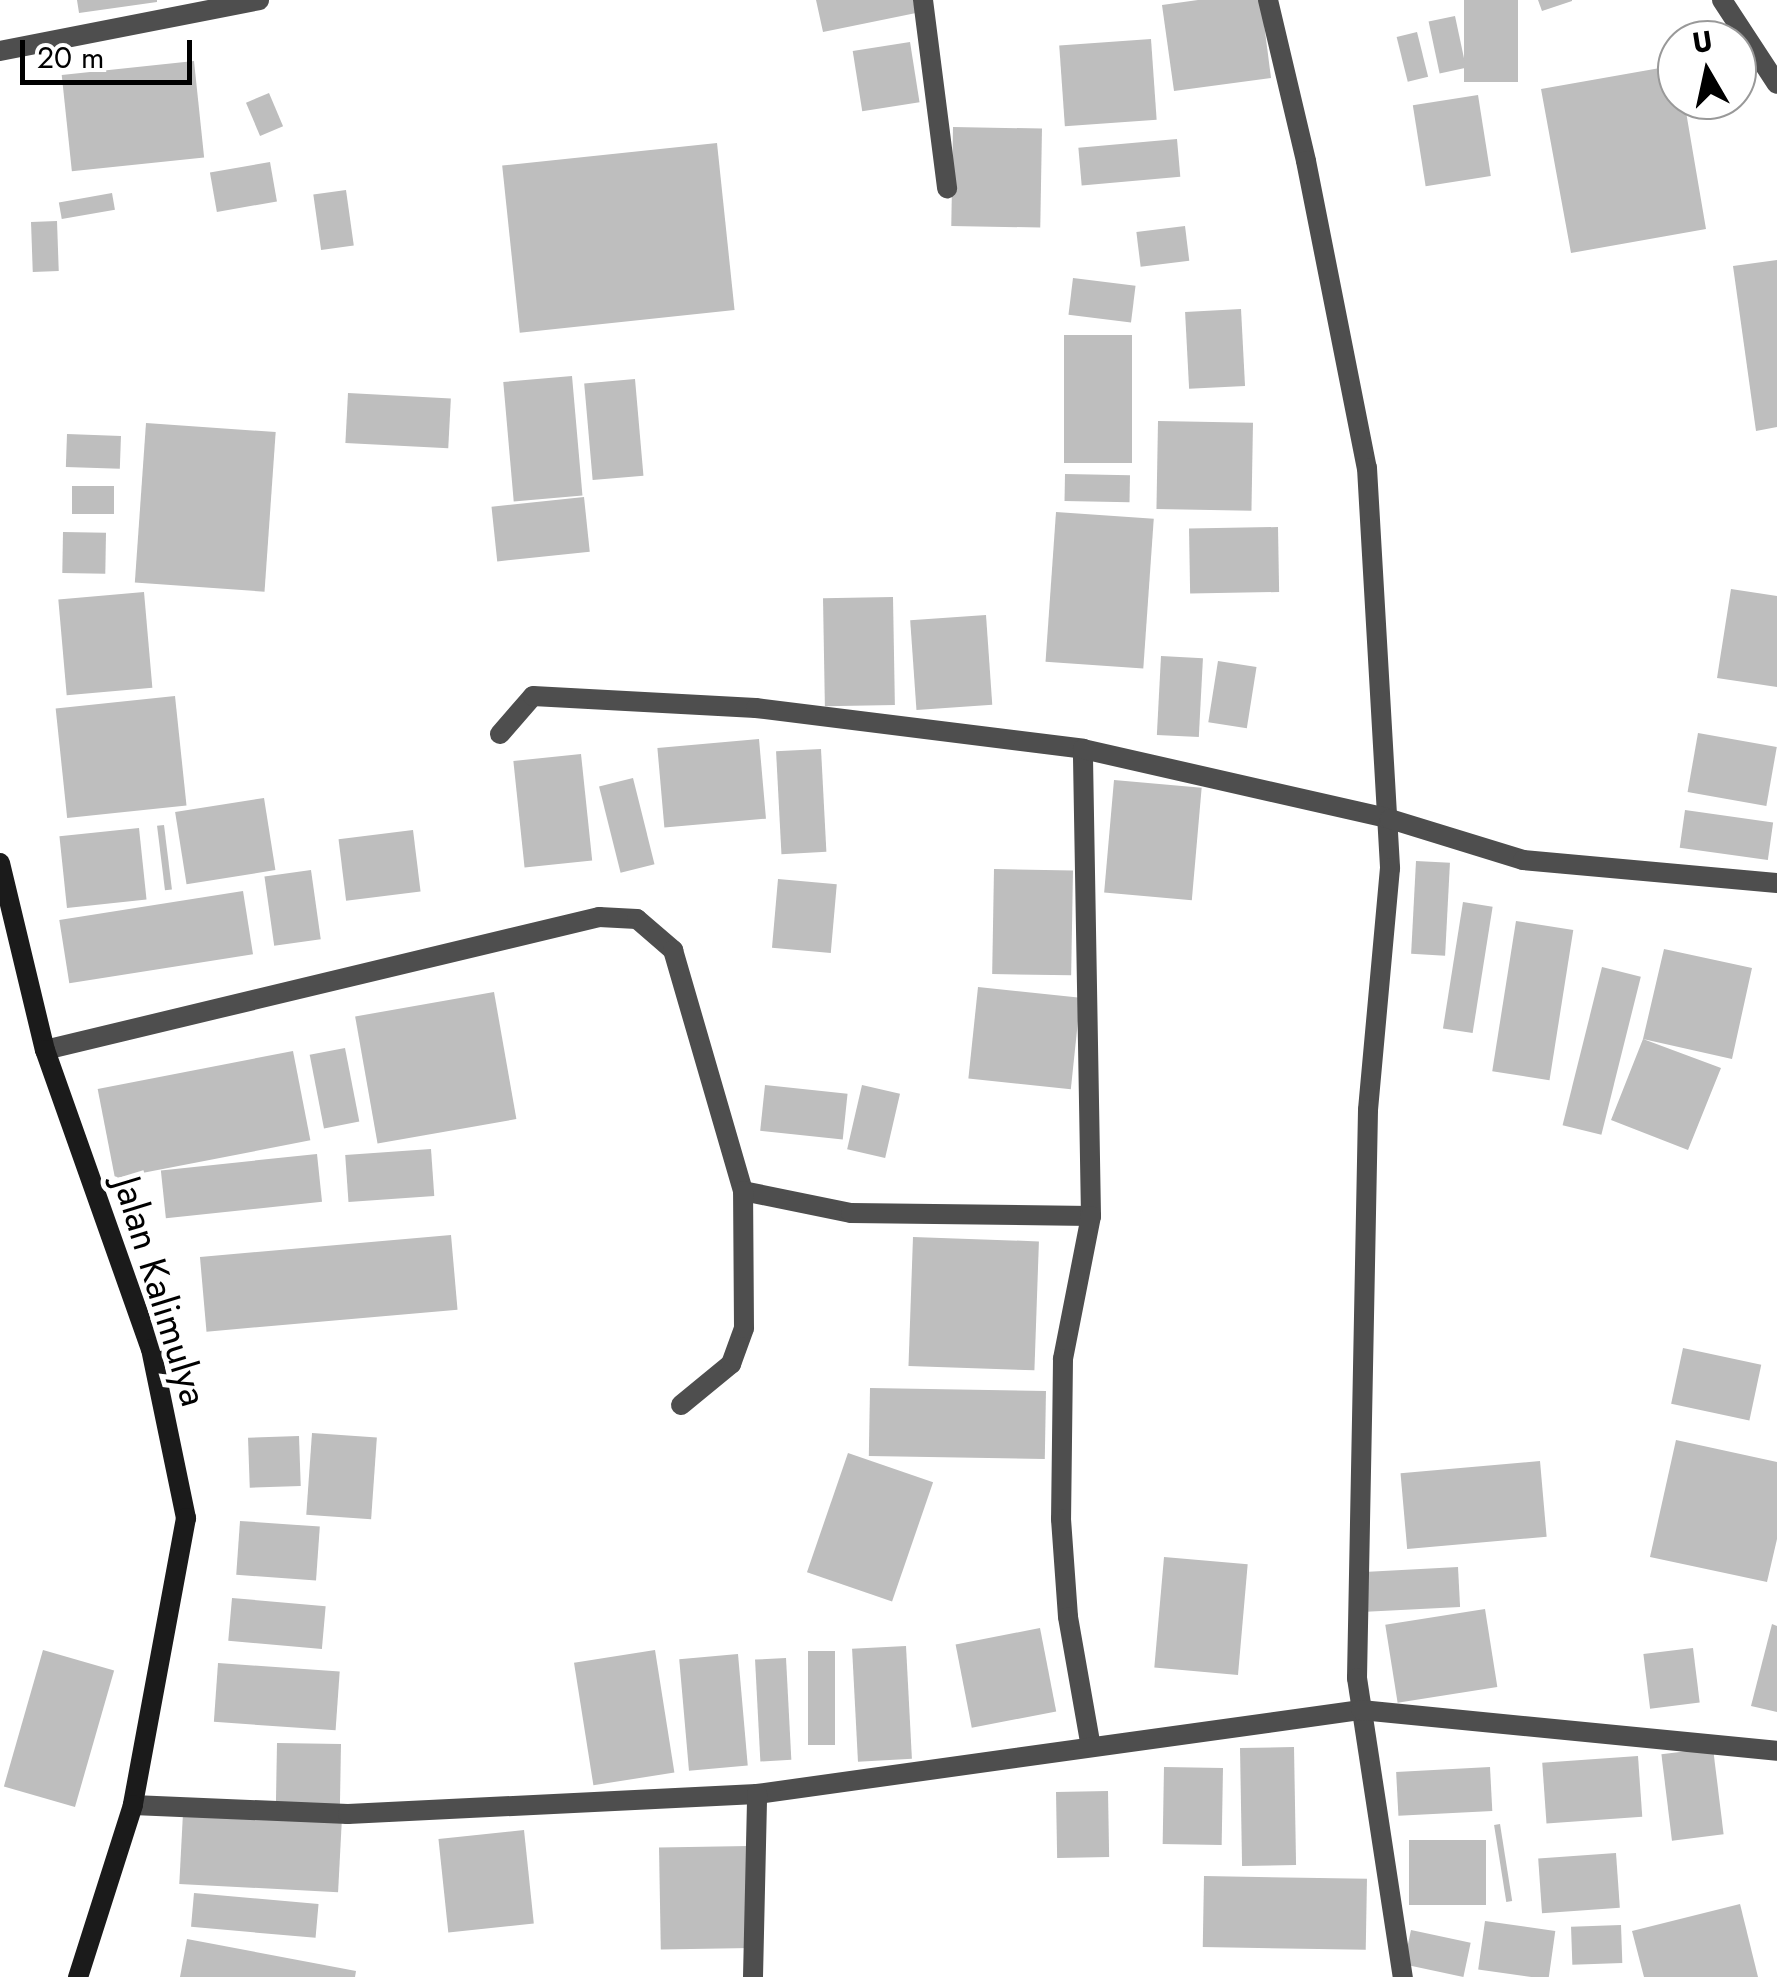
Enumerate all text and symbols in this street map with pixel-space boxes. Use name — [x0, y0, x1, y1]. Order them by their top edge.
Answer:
scale bar — [25, 20, 198, 82]
north arrow — [1657, 20, 1757, 120]
text: U — [1690, 20, 1715, 64]
text: 20 m — [37, 36, 104, 79]
street label: Jalan Kalimulya — [104, 1171, 218, 1411]

